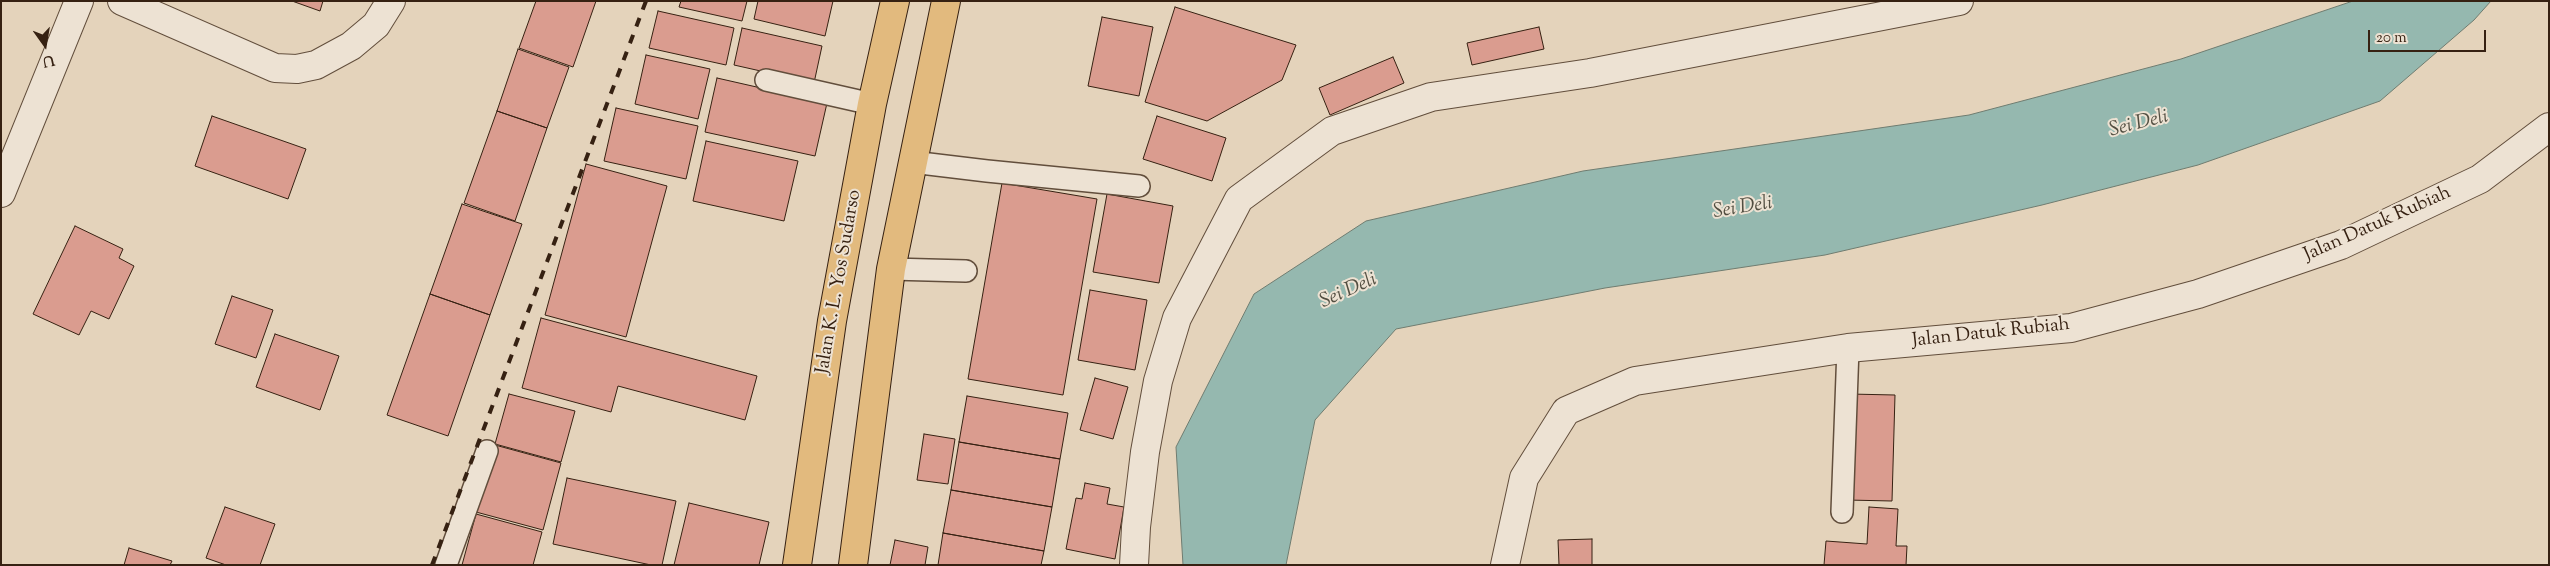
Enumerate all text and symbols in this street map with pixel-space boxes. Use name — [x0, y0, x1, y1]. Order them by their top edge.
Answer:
north arrow — [20, 20, 70, 70]
scale bar — [2370, 20, 2488, 52]
text: 20 m — [2376, 28, 2407, 49]
text: U — [41, 49, 56, 71]
water label: Sei Deli — [2107, 106, 2171, 144]
street label: Jalan Datuk Rubiah — [2301, 182, 2455, 268]
street label: Jalan K. L. Yos Sudarso — [813, 188, 867, 376]
water label: Sei Deli — [1712, 192, 1774, 226]
water label: Sei Deli — [1317, 269, 1381, 315]
street label: Jalan Datuk Rubiah — [1911, 314, 2071, 354]

